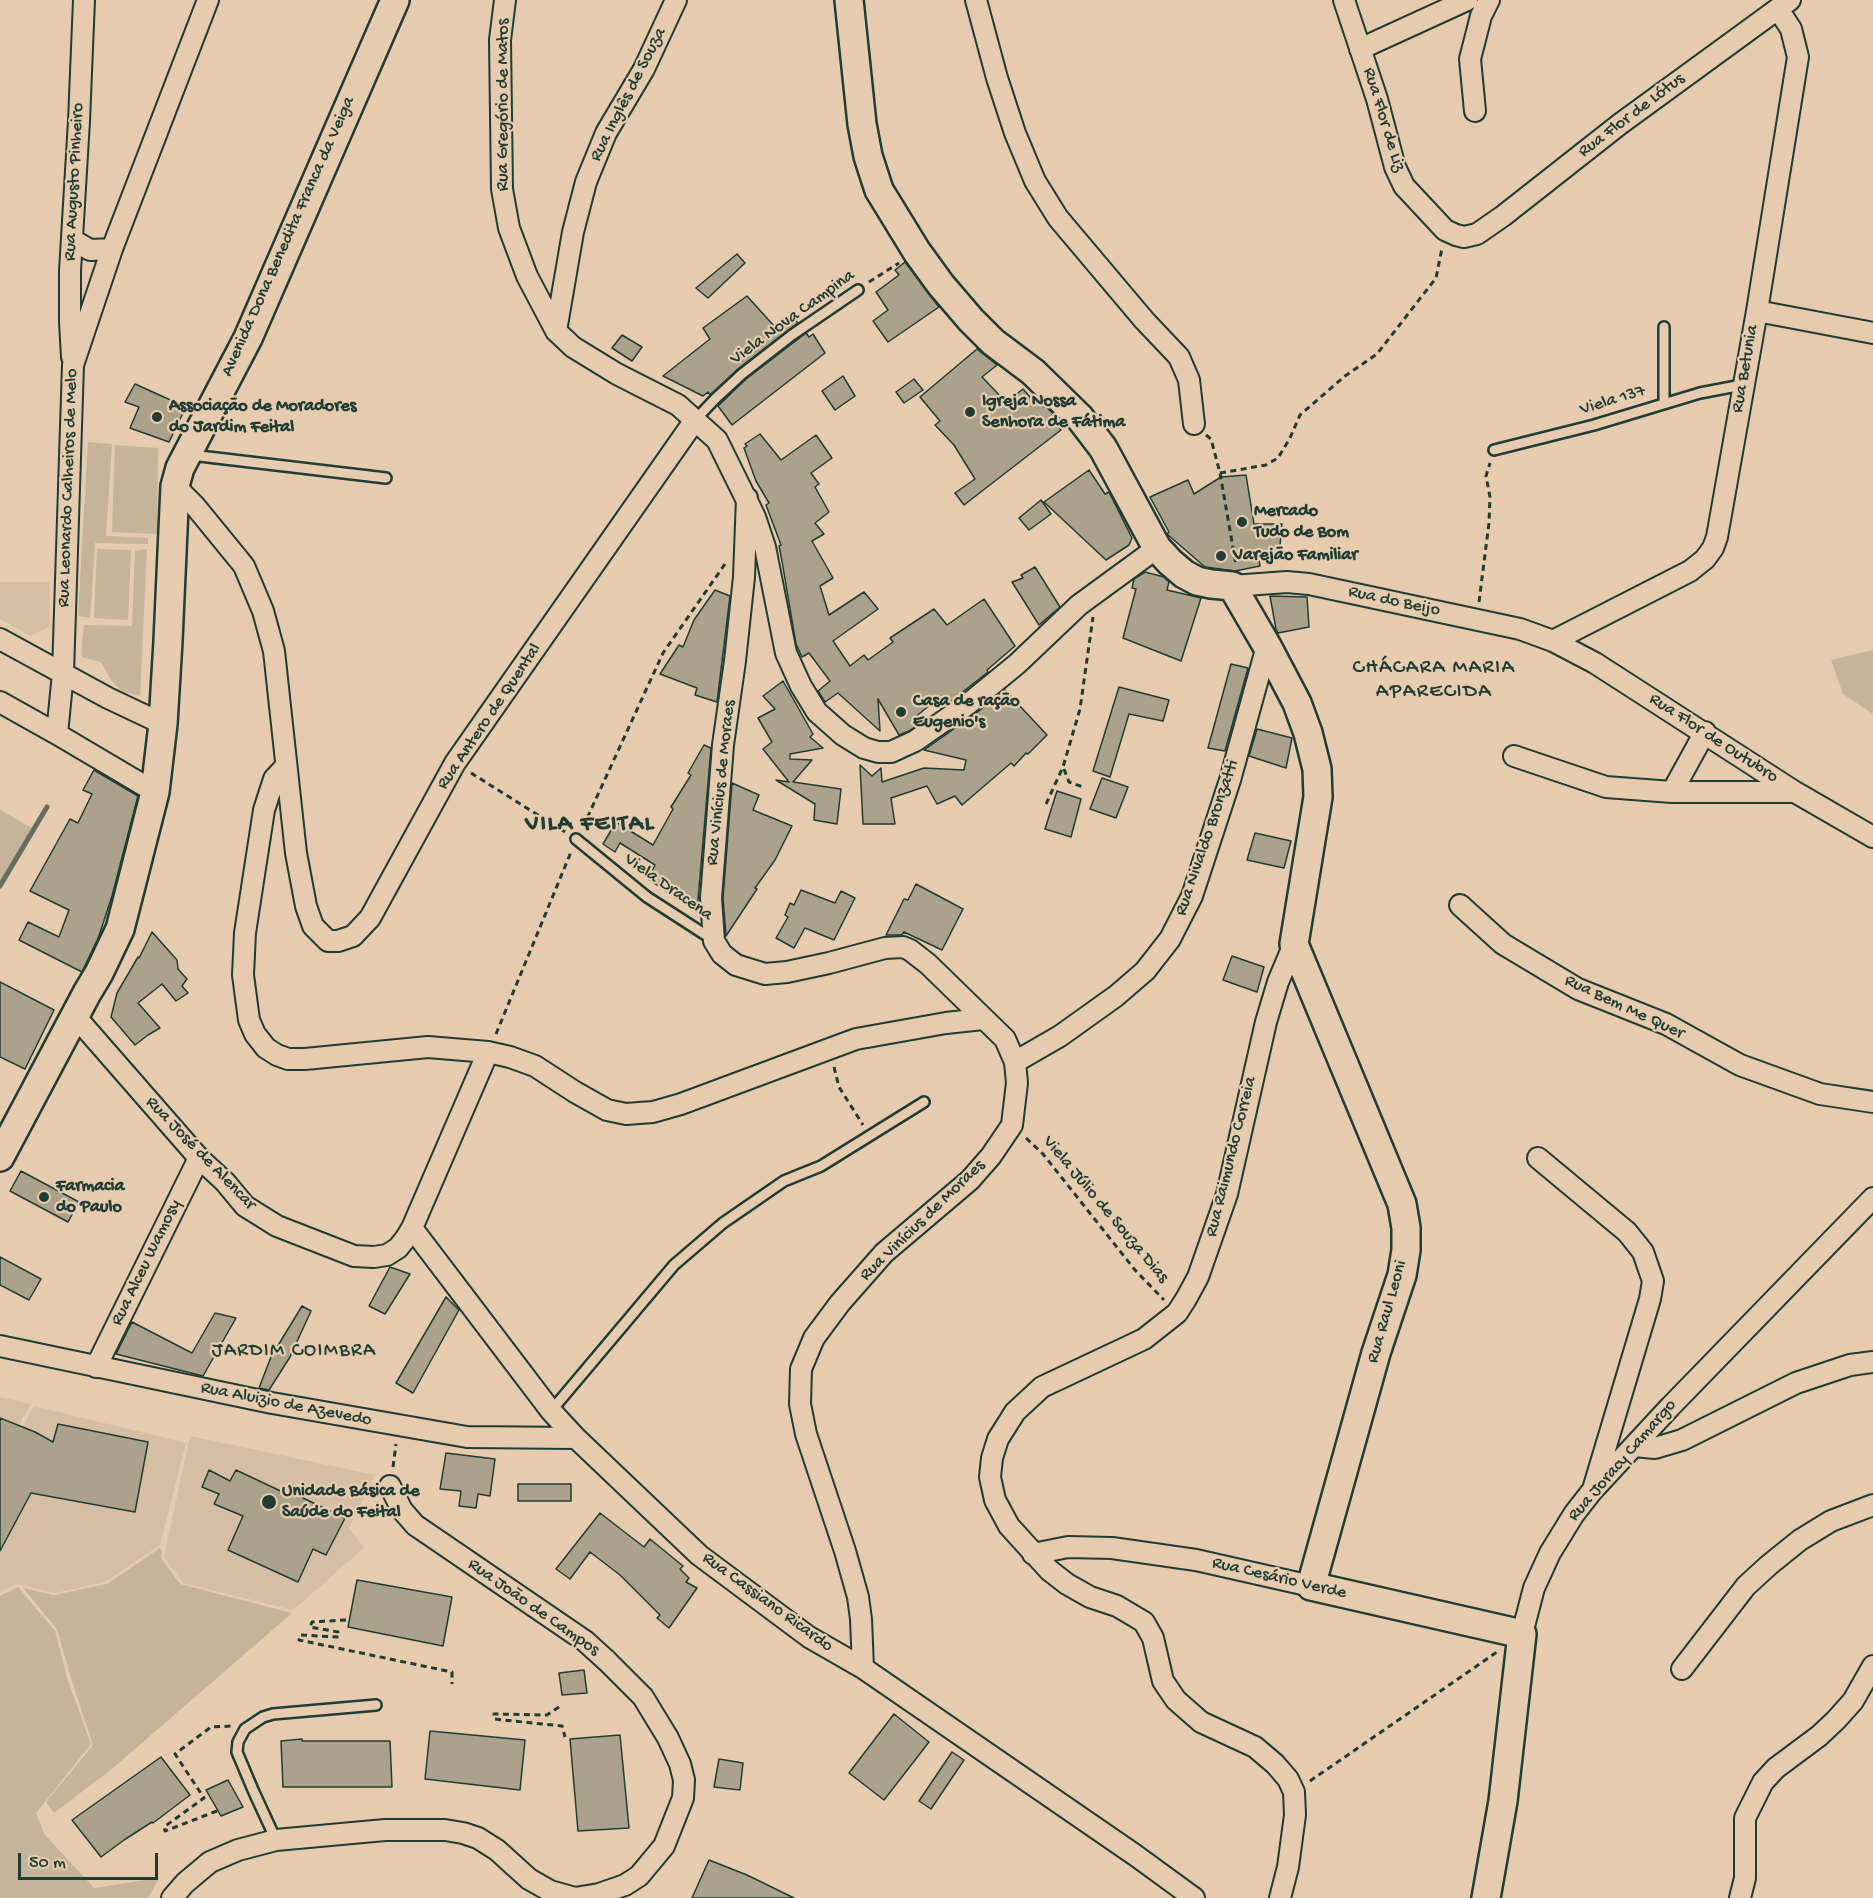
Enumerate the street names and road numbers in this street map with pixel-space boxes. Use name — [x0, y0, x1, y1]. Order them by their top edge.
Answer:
street label: Rua Gregório de Matos — [493, 19, 515, 191]
street label: Rua Inglês de Souza — [586, 24, 672, 166]
street label: Rua Flor de Liz — [1357, 65, 1409, 175]
street label: Rua Flor de Lótus — [1574, 69, 1690, 163]
street label: Avenida Dona Benedita Franca da Veiga — [217, 94, 361, 380]
street label: Rua Augusto Pinheiro — [60, 102, 90, 262]
street label: Viela Nova Campina — [727, 266, 859, 370]
street label: Rua Betunia — [1728, 323, 1764, 415]
street label: Rua Leonardo Calheiros de Melo — [54, 368, 84, 608]
street label: Viela 137 — [1578, 381, 1648, 421]
street label: Rua do Beijo — [1346, 582, 1442, 622]
street label: Rua Antero de Quental — [433, 640, 547, 794]
street label: Rua Flor de Outubro — [1644, 689, 1782, 789]
street label: Rua Vinícius de Moraes — [703, 699, 741, 867]
street label: Rua Nivaldo Bronzatti — [1171, 757, 1245, 919]
street label: Viela Dracena — [619, 849, 717, 927]
street label: Rua Bem Me Quer — [1561, 971, 1687, 1045]
street label: Rua Raimundo Correia — [1202, 1075, 1262, 1239]
street label: Rua José de Alencar — [140, 1092, 260, 1216]
street label: Viela Júlio de Souza Dias — [1037, 1132, 1173, 1288]
street label: Rua Vinícius de Moraes — [856, 1156, 990, 1286]
street label: Rua Alceu Wamosy — [107, 1196, 187, 1330]
street label: Rua Raul Leoni — [1363, 1258, 1413, 1366]
street label: Rua Aluizio de Azevedo — [199, 1378, 373, 1432]
street label: Rua Joracy Camargo — [1564, 1395, 1682, 1527]
street label: Rua Cassiano Ricardo — [697, 1548, 837, 1658]
street label: Rua Cesário Verde — [1210, 1553, 1348, 1605]
street label: Rua João de Campos — [463, 1554, 603, 1662]

